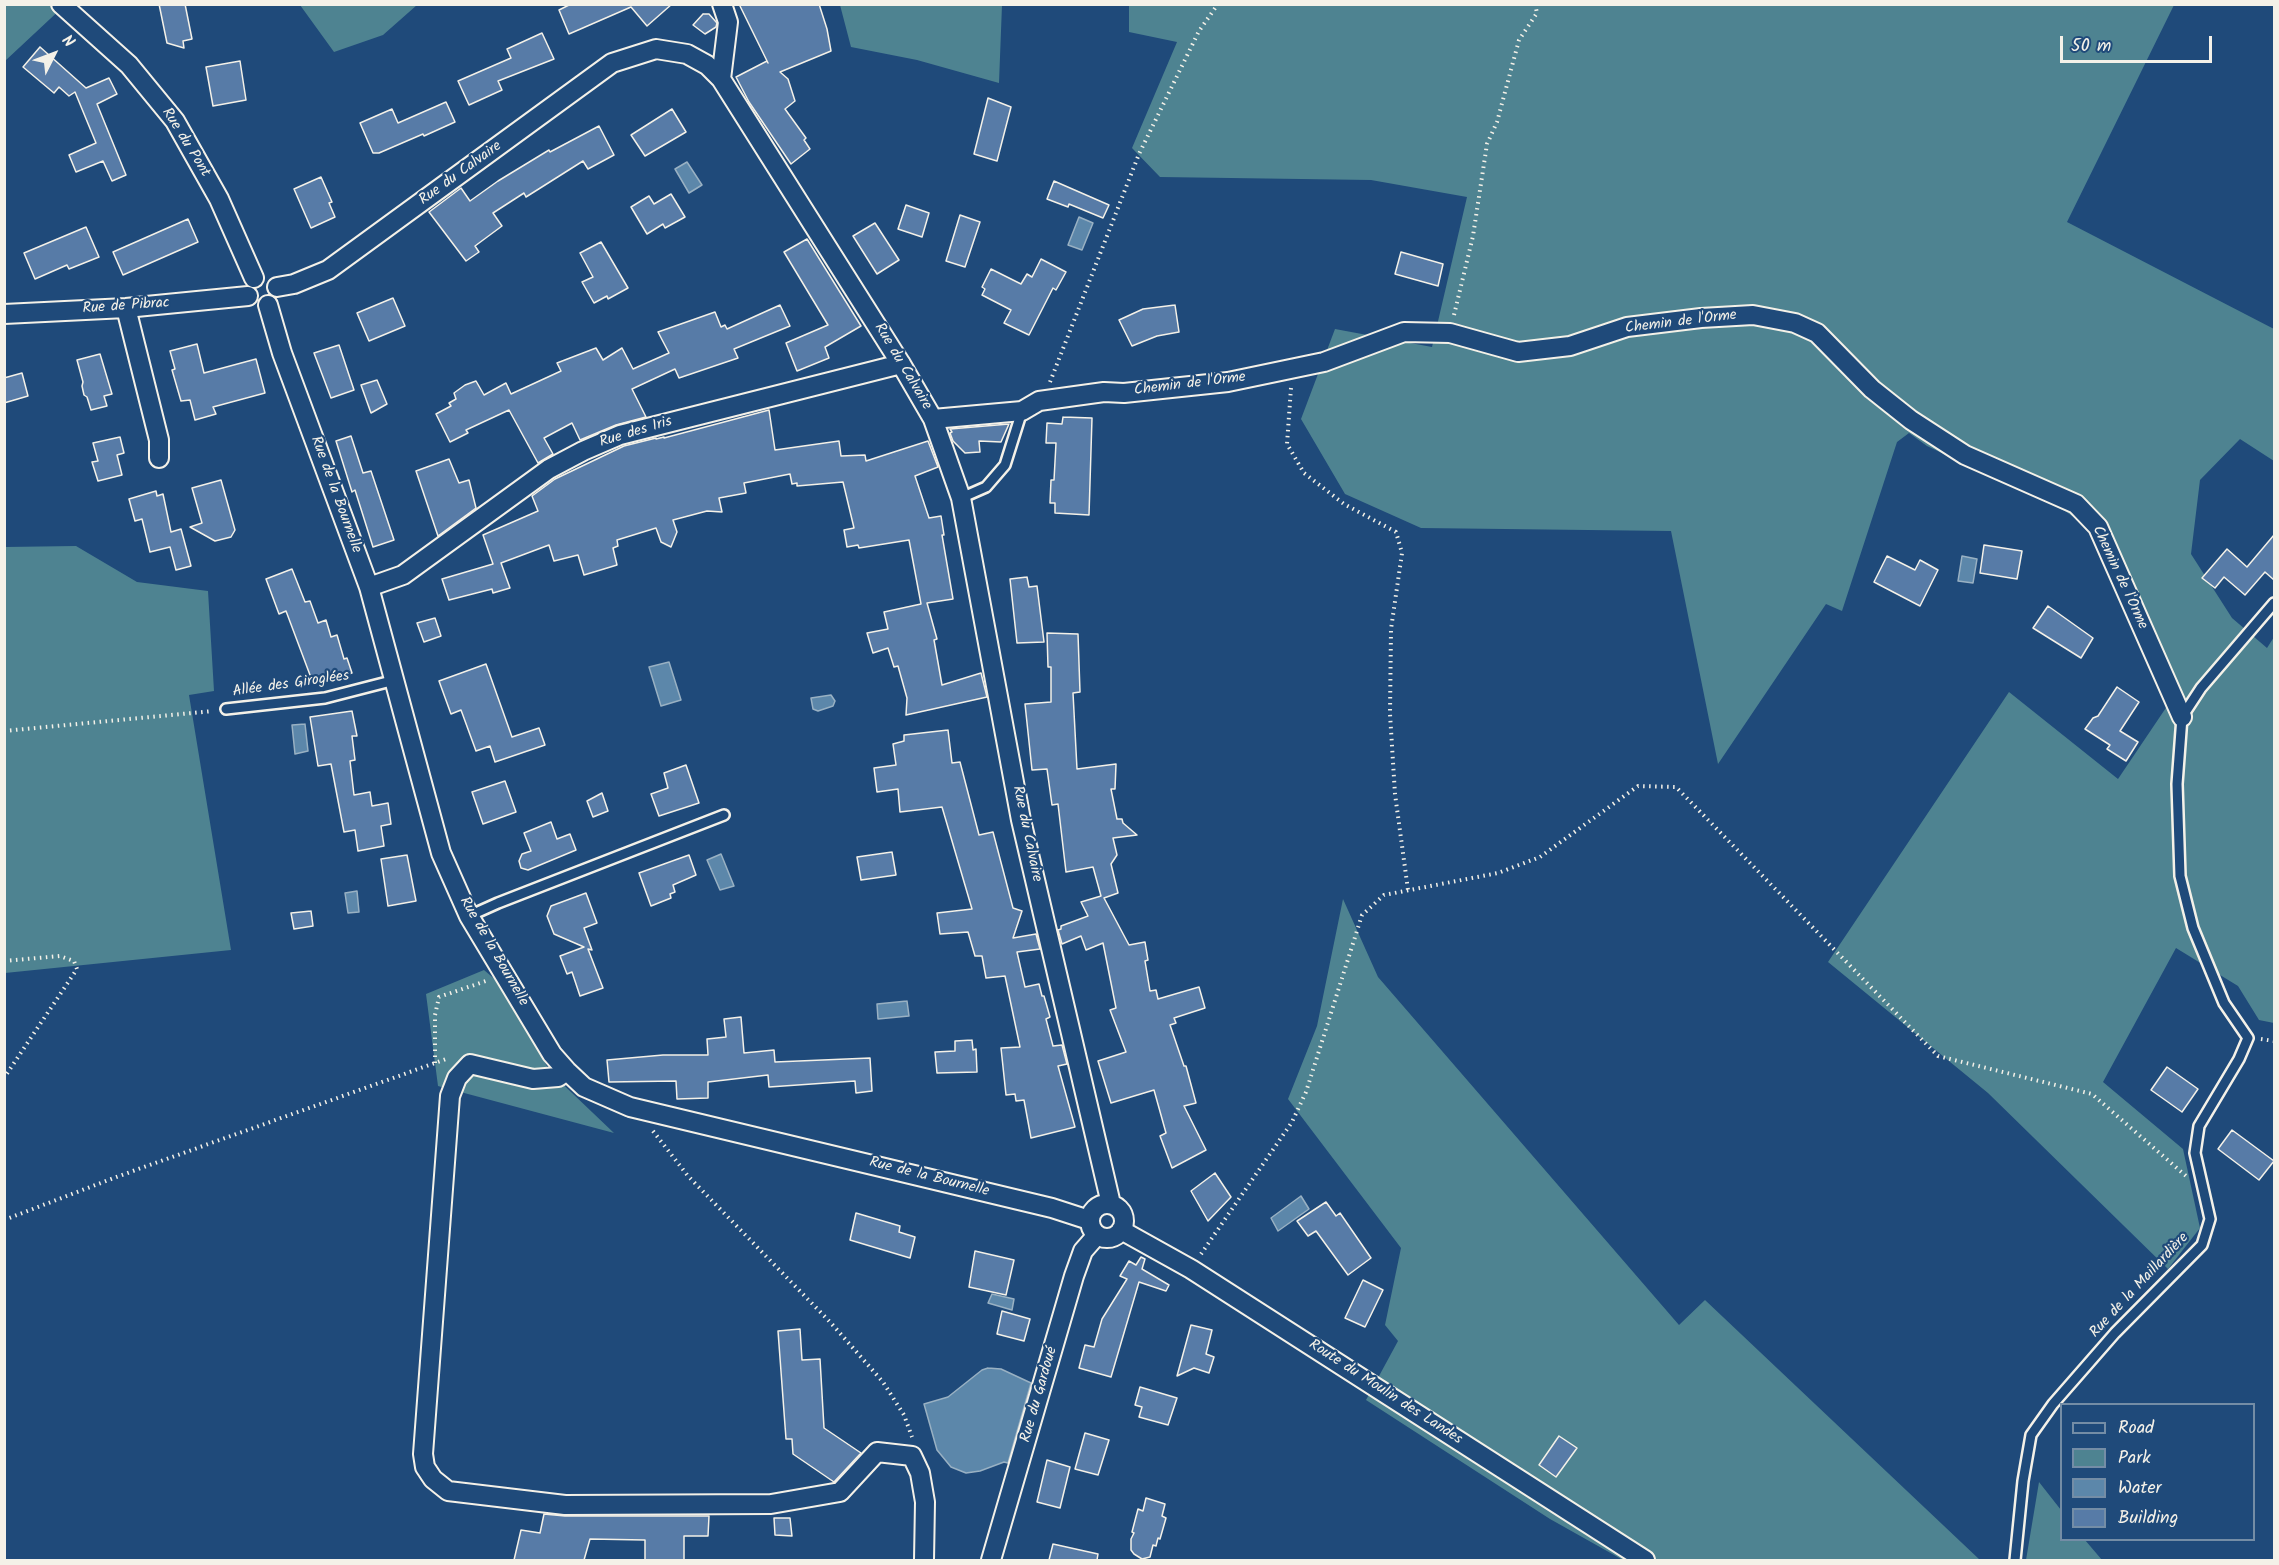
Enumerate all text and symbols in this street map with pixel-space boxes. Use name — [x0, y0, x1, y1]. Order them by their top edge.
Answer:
north arrow — [24, 24, 84, 84]
scale bar — [2063, 24, 2214, 62]
text: N — [55, 29, 80, 54]
text: 50 m — [2071, 32, 2111, 61]
street label: Rue du Pont — [157, 105, 213, 181]
street label: Rue du Calvaire — [416, 138, 506, 210]
street label: Rue de Pibrac — [82, 295, 170, 319]
street label: Chemin de l'Orme — [1624, 307, 1738, 339]
street label: Rue du Calvaire — [869, 320, 935, 414]
street label: Chemin de l'Orme — [1133, 369, 1247, 401]
street label: Rue des Iris — [598, 413, 674, 453]
street label: Rue de la Bournelle — [305, 434, 365, 556]
street label: Chemin de l'Orme — [2087, 523, 2151, 633]
street label: Allée des Giroglées — [232, 668, 350, 702]
street label: Rue du Calvaire — [1007, 784, 1045, 884]
street label: Rue de la Bournelle — [454, 894, 532, 1010]
street label: Rue de la Bournelle — [867, 1154, 991, 1202]
street label: Rue de la Maillardière — [2087, 1230, 2193, 1342]
street label: Route du Moulin des Landes — [1305, 1337, 1465, 1449]
street label: Rue du Gardoué — [1018, 1345, 1062, 1445]
legend — [2060, 1403, 2255, 1541]
text: Road — [2118, 1414, 2154, 1443]
text: Park — [2118, 1444, 2151, 1473]
text: Water — [2118, 1474, 2162, 1503]
text: Building — [2118, 1504, 2178, 1533]

